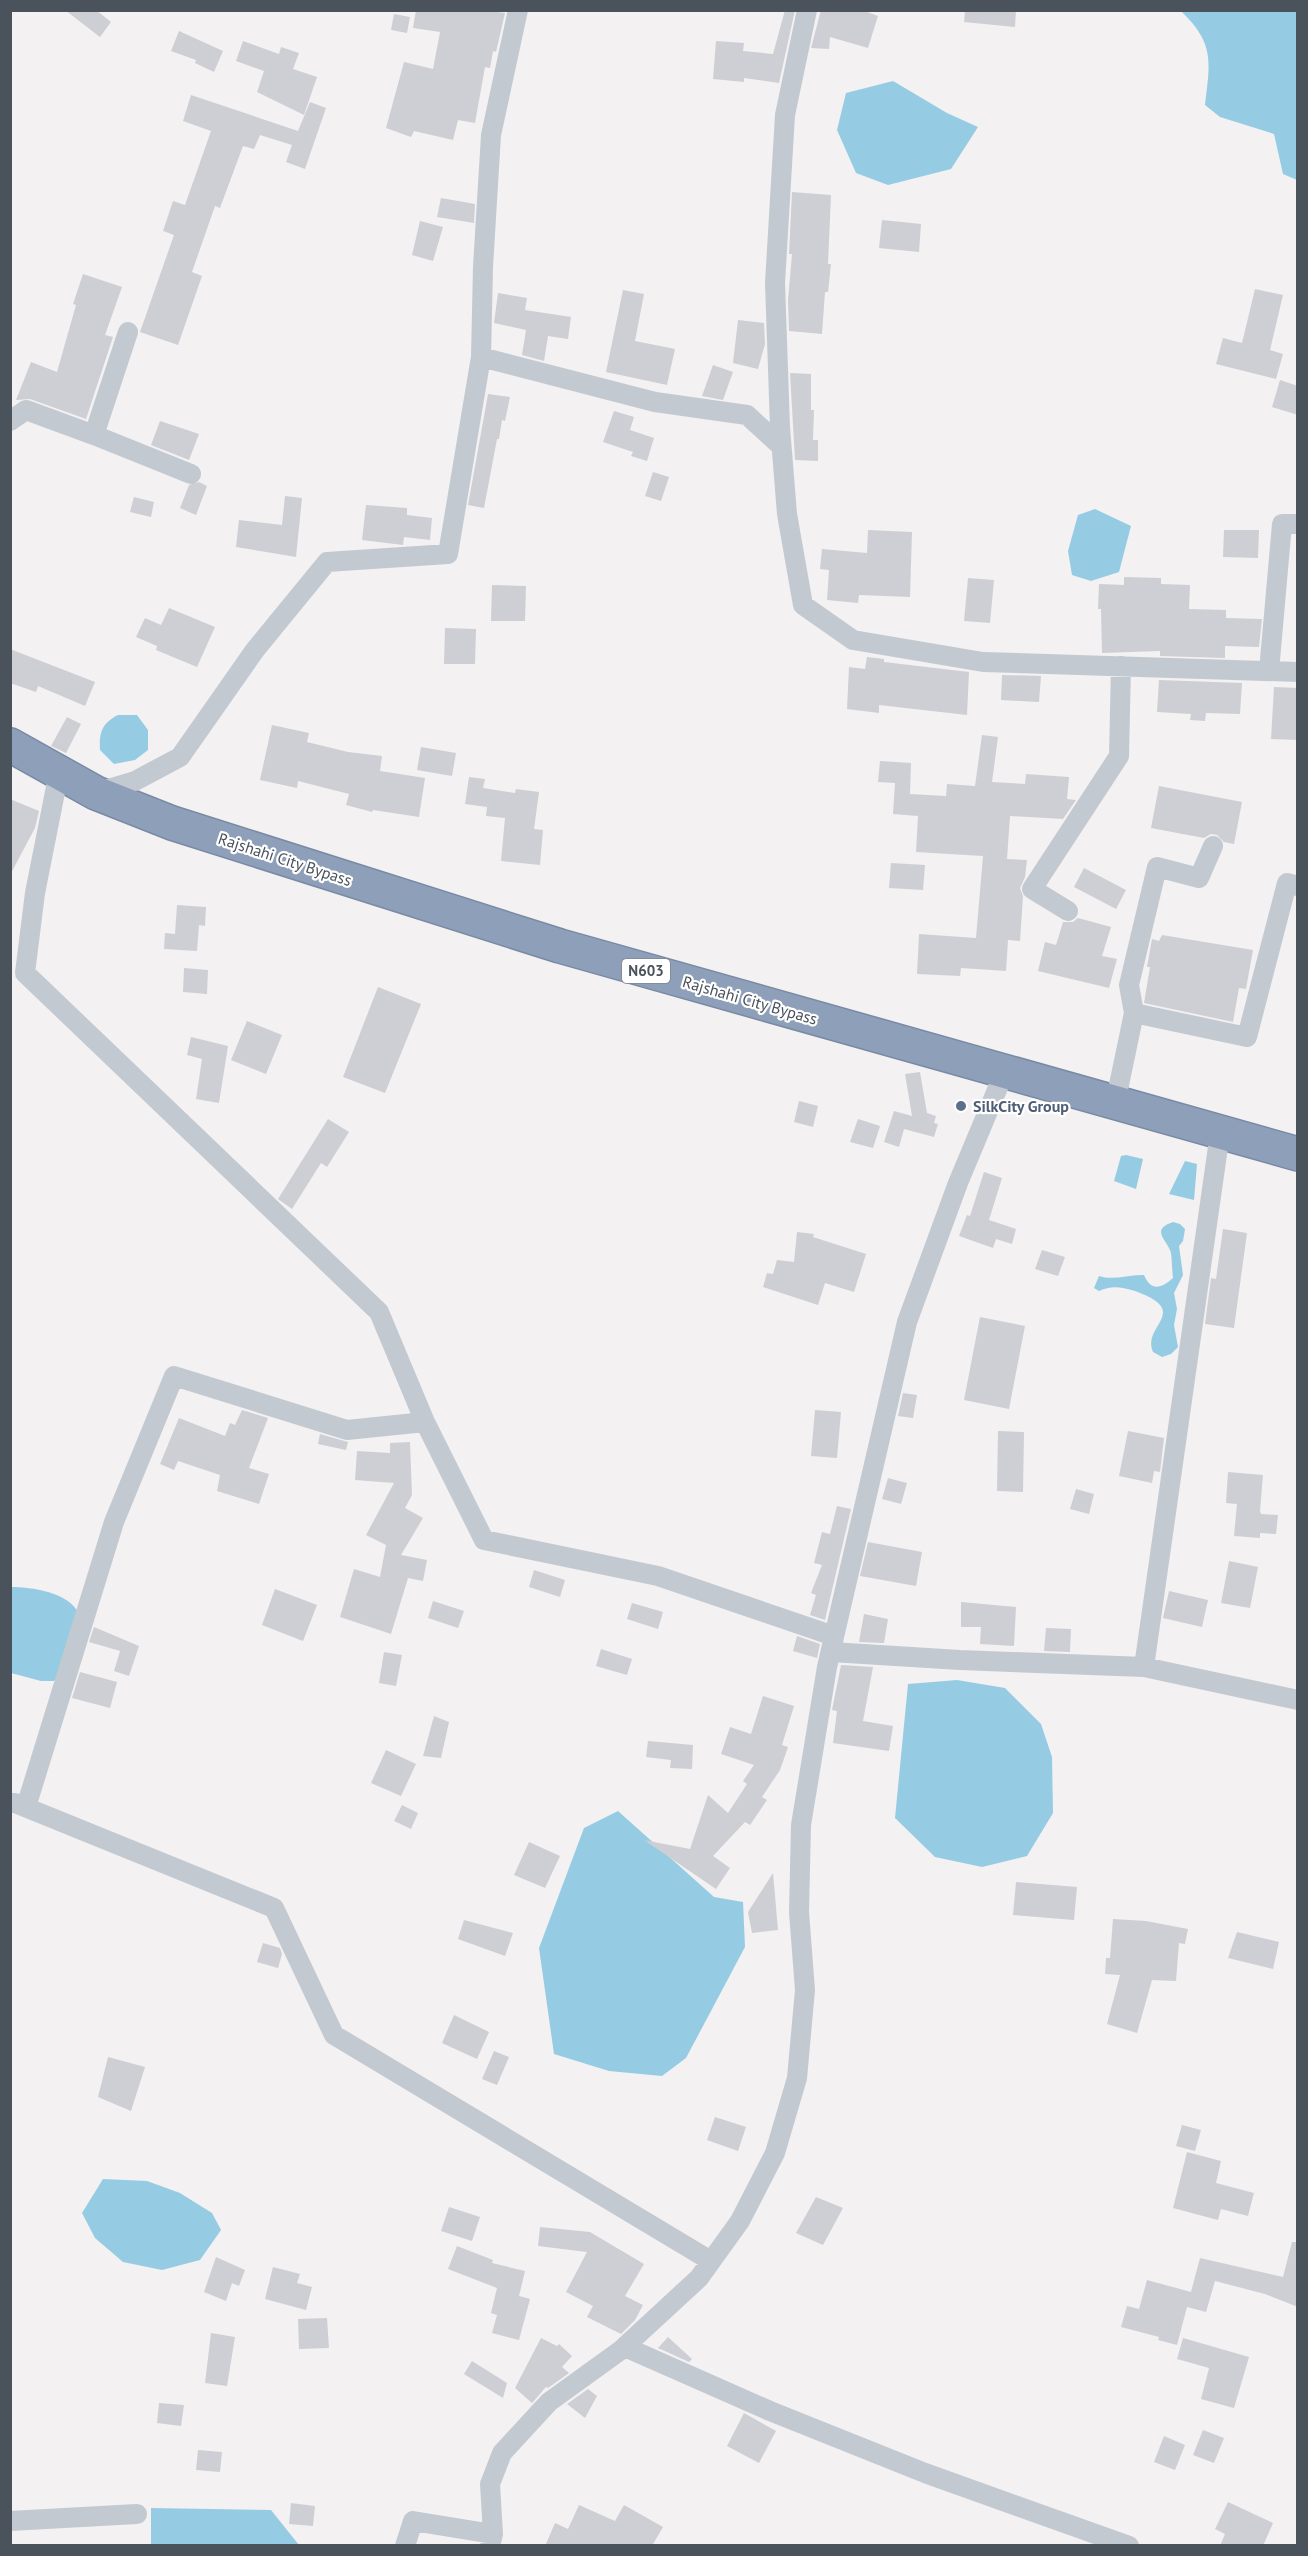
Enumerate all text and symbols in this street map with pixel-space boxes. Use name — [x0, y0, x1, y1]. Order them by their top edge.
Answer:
street label: Rajshahi City Bypass — [216, 828, 355, 890]
road number: N603 — [622, 959, 670, 983]
street label: Rajshahi City Bypass — [680, 971, 820, 1029]
place label: SilkCity Group — [973, 1096, 1069, 1116]
marker: SilkCity Group — [954, 1099, 968, 1113]

